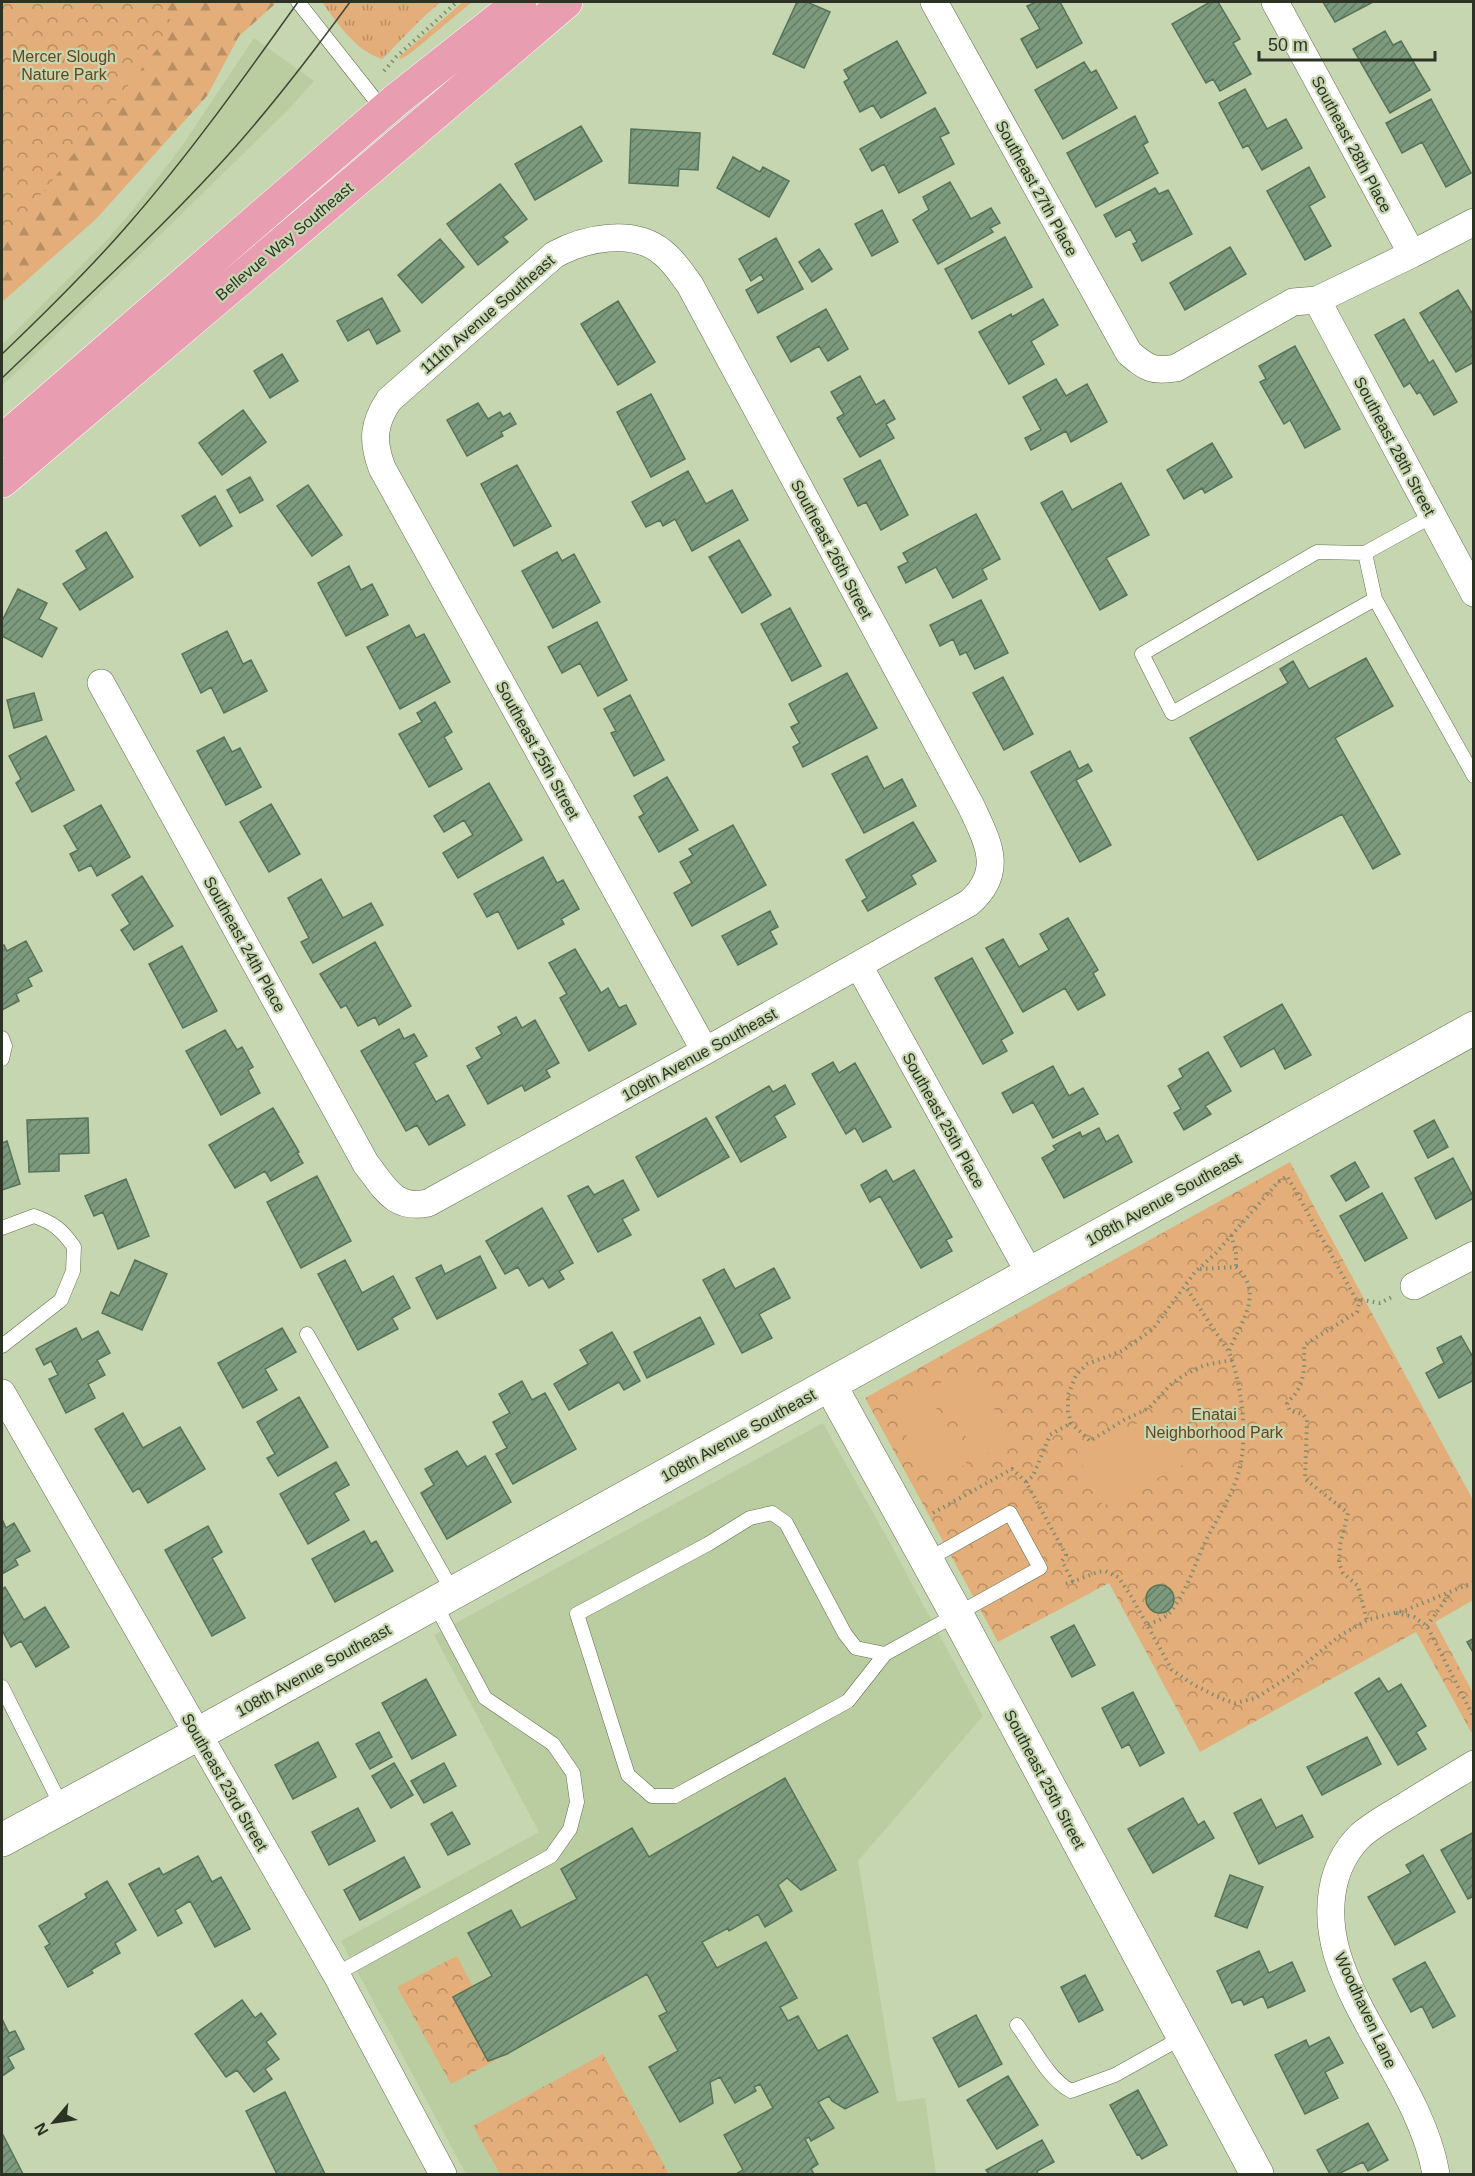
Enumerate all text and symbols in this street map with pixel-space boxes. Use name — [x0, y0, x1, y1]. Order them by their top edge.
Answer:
scale bar — [1259, 24, 1434, 62]
text: 50 m — [1268, 35, 1308, 55]
park label: Mercer Slough Nature Park — [12, 48, 116, 83]
street label: Southeast 28th Place — [1308, 73, 1395, 215]
street label: Southeast 27th Place — [992, 118, 1081, 259]
street label: Bellevue Way Southeast — [212, 179, 357, 304]
street label: 111th Avenue Southeast — [417, 251, 558, 377]
street label: Southeast 28th Street — [1351, 374, 1439, 519]
street label: Southeast 26th Street — [788, 477, 876, 622]
street label: Southeast 25th Street — [493, 678, 583, 823]
street label: Southeast 24th Place — [200, 874, 289, 1015]
street label: 109th Avenue Southeast — [619, 1005, 780, 1104]
street label: Southeast 25th Place — [899, 1050, 988, 1191]
street label: 108th Avenue Southeast — [1083, 1150, 1244, 1249]
street label: 108th Avenue Southeast — [658, 1386, 819, 1485]
park label: Enatai Neighborhood Park — [1145, 1406, 1284, 1441]
street label: 108th Avenue Southeast — [233, 1621, 394, 1720]
street label: Southeast 25th Street — [1001, 1707, 1089, 1852]
street label: Southeast 23rd Street — [178, 1711, 271, 1854]
street label: Woodhaven Lane — [1331, 1950, 1400, 2071]
north arrow — [24, 2092, 84, 2152]
text: N — [31, 2120, 52, 2138]

